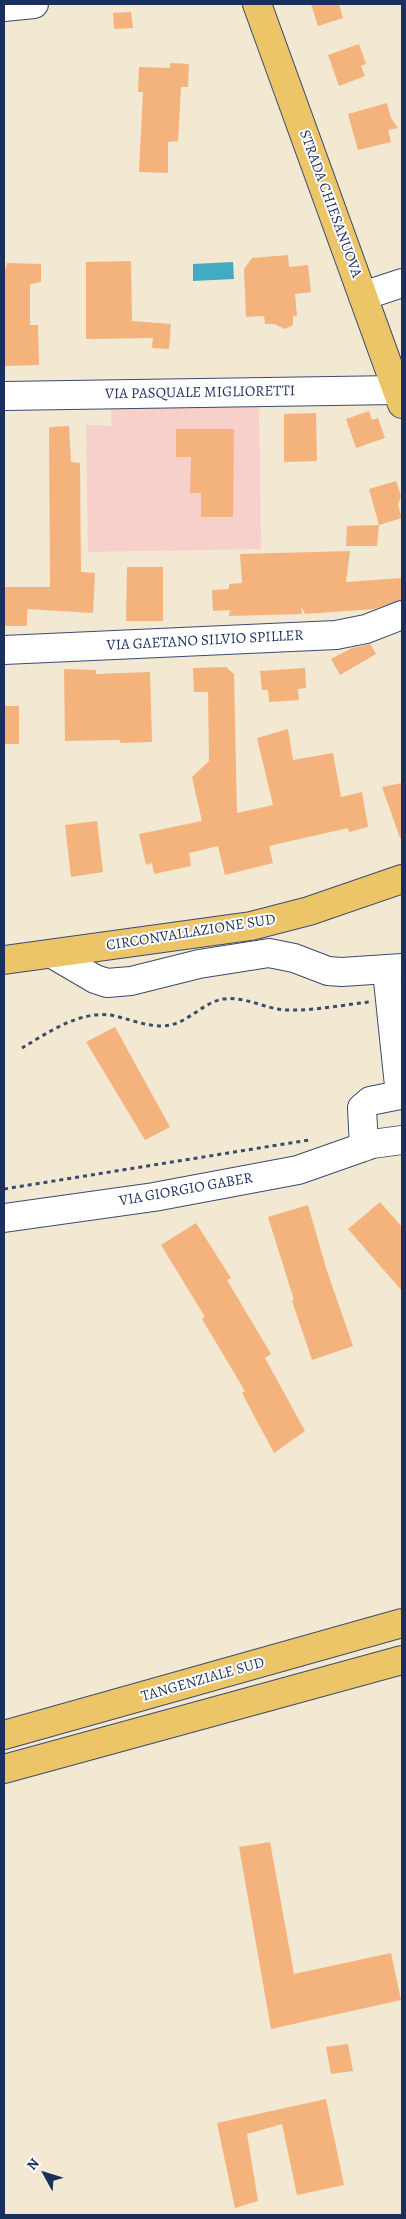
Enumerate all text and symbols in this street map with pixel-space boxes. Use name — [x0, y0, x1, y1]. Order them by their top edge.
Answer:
street label: STRADA CHIESANUOVA — [295, 128, 365, 280]
street label: VIA PASQUALE MIGLIORETTI — [105, 382, 295, 404]
street label: VIA GAETANO SILVIO SPILLER — [106, 627, 304, 655]
street label: CIRCONVALLAZIONE SUD — [105, 911, 277, 955]
street label: VIA GIORGIO GABER — [118, 1169, 254, 1211]
street label: TANGENZIALE SUD — [139, 1654, 267, 1706]
north arrow — [20, 2149, 70, 2199]
text: N — [22, 2154, 44, 2174]

